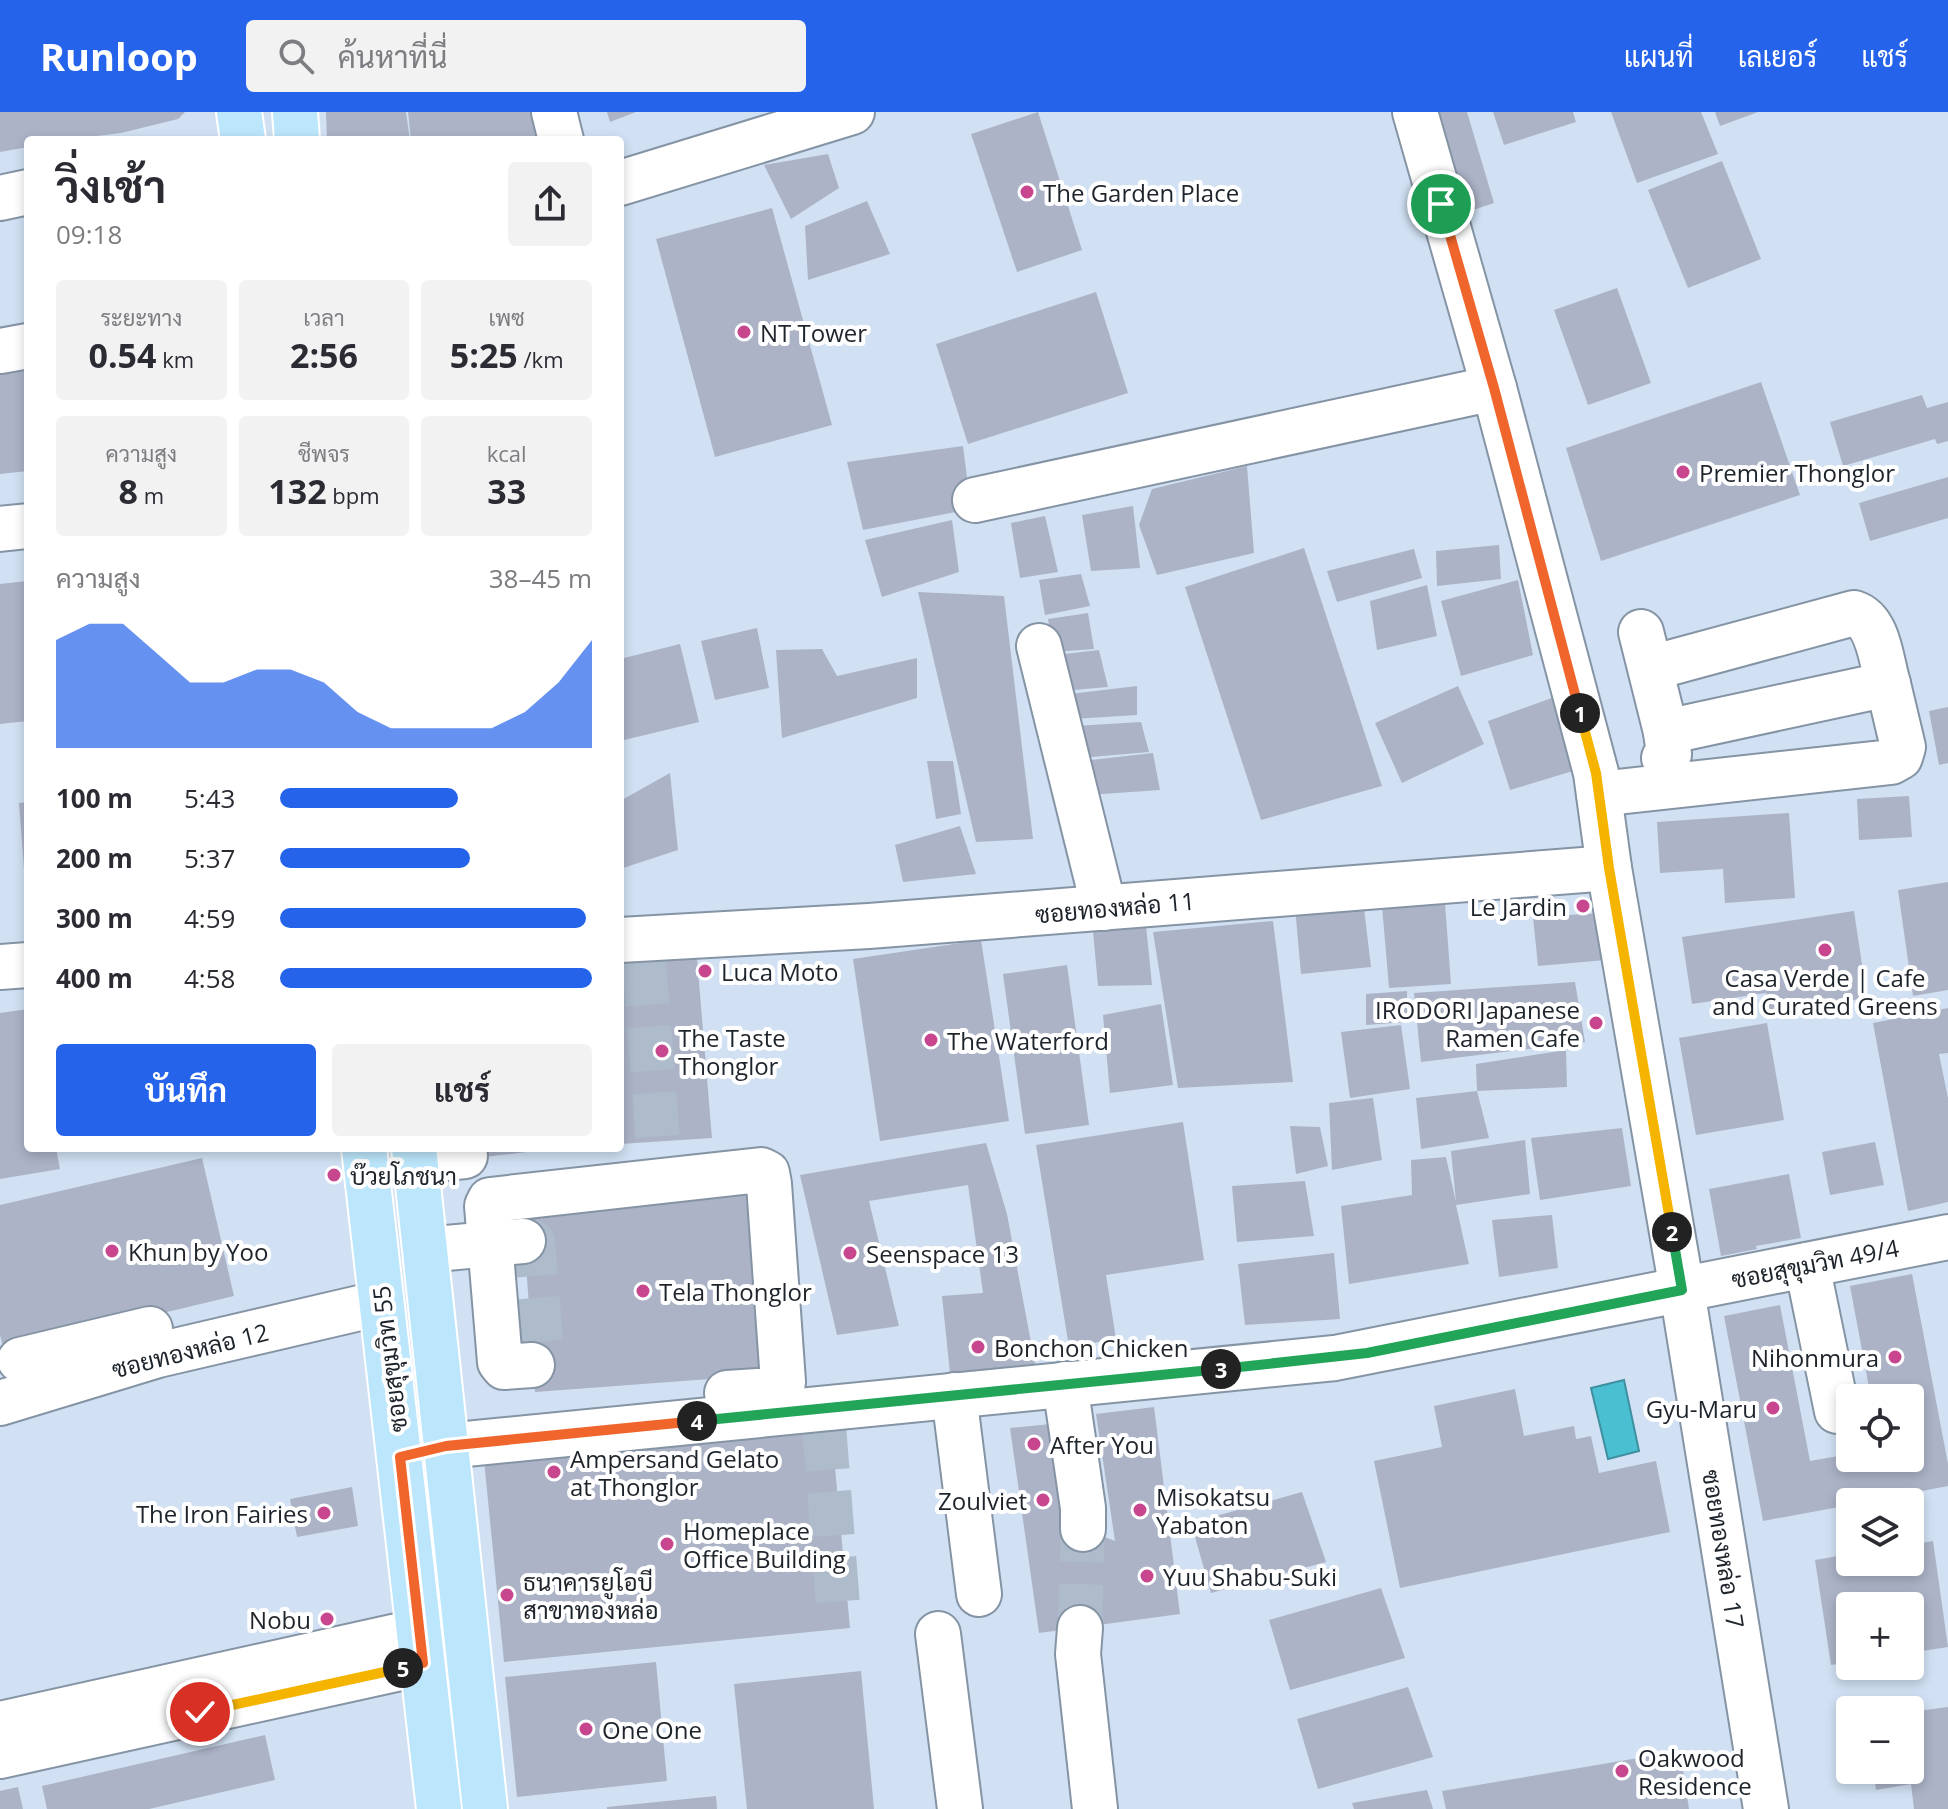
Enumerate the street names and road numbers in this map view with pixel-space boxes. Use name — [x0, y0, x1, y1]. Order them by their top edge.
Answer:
street label: ซอยทองหล่อ 11 — [1034, 884, 1196, 930]
street label: ซอยสุขุมวิท 49/4 — [1729, 1231, 1902, 1296]
street label: ซอยสุขุมวิท 55 — [364, 1284, 415, 1434]
street label: ซอยทองหล่อ 12 — [108, 1315, 272, 1385]
street label: ซอยทองหล่อ 17 — [1695, 1467, 1753, 1631]

